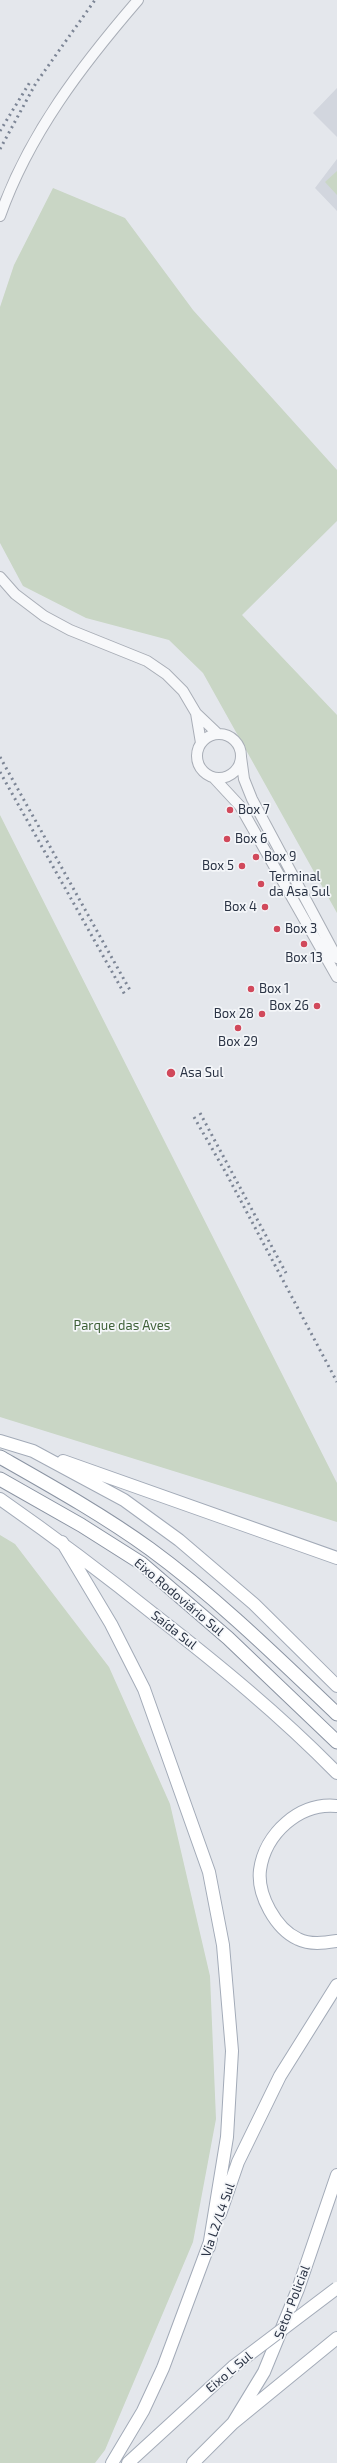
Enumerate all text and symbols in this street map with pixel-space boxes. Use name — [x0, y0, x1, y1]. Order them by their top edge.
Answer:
place label: Box 7 — [238, 802, 270, 818]
marker: Box 7 — [225, 805, 235, 815]
place label: Box 6 — [235, 831, 267, 847]
marker: Box 6 — [222, 834, 232, 844]
place label: Box 9 — [264, 849, 296, 865]
marker: Box 9 — [251, 852, 261, 862]
place label: Box 5 — [202, 858, 234, 874]
marker: Box 5 — [237, 861, 247, 871]
place label: Terminal da Asa Sul — [269, 869, 330, 900]
marker: Terminal da Asa Sul — [256, 879, 266, 889]
place label: Box 4 — [224, 899, 257, 915]
marker: Box 4 — [260, 902, 270, 912]
place label: Box 3 — [285, 921, 317, 937]
marker: Box 3 — [272, 924, 282, 934]
marker: Box 13 — [299, 939, 309, 949]
place label: Box 13 — [285, 950, 323, 966]
place label: Box 1 — [259, 981, 289, 997]
marker: Box 1 — [246, 984, 256, 994]
place label: Box 26 — [269, 998, 309, 1014]
marker: Box 26 — [312, 1001, 322, 1011]
place label: Box 28 — [214, 1006, 254, 1022]
marker: Box 28 — [257, 1009, 267, 1019]
marker: Box 29 — [233, 1023, 243, 1033]
place label: Box 29 — [218, 1034, 258, 1050]
place label: Asa Sul — [180, 1065, 223, 1081]
marker: Asa Sul — [165, 1067, 177, 1079]
park label: Parque das Aves — [74, 1318, 170, 1334]
street label: Eixo Rodoviário Sul — [131, 1555, 227, 1639]
street label: Saída Sul — [148, 1607, 200, 1653]
street label: Via L2/L4 Sul — [198, 2181, 238, 2259]
street label: Setor Policial — [271, 2263, 313, 2341]
street label: Eixo L Sul — [203, 2348, 255, 2396]

